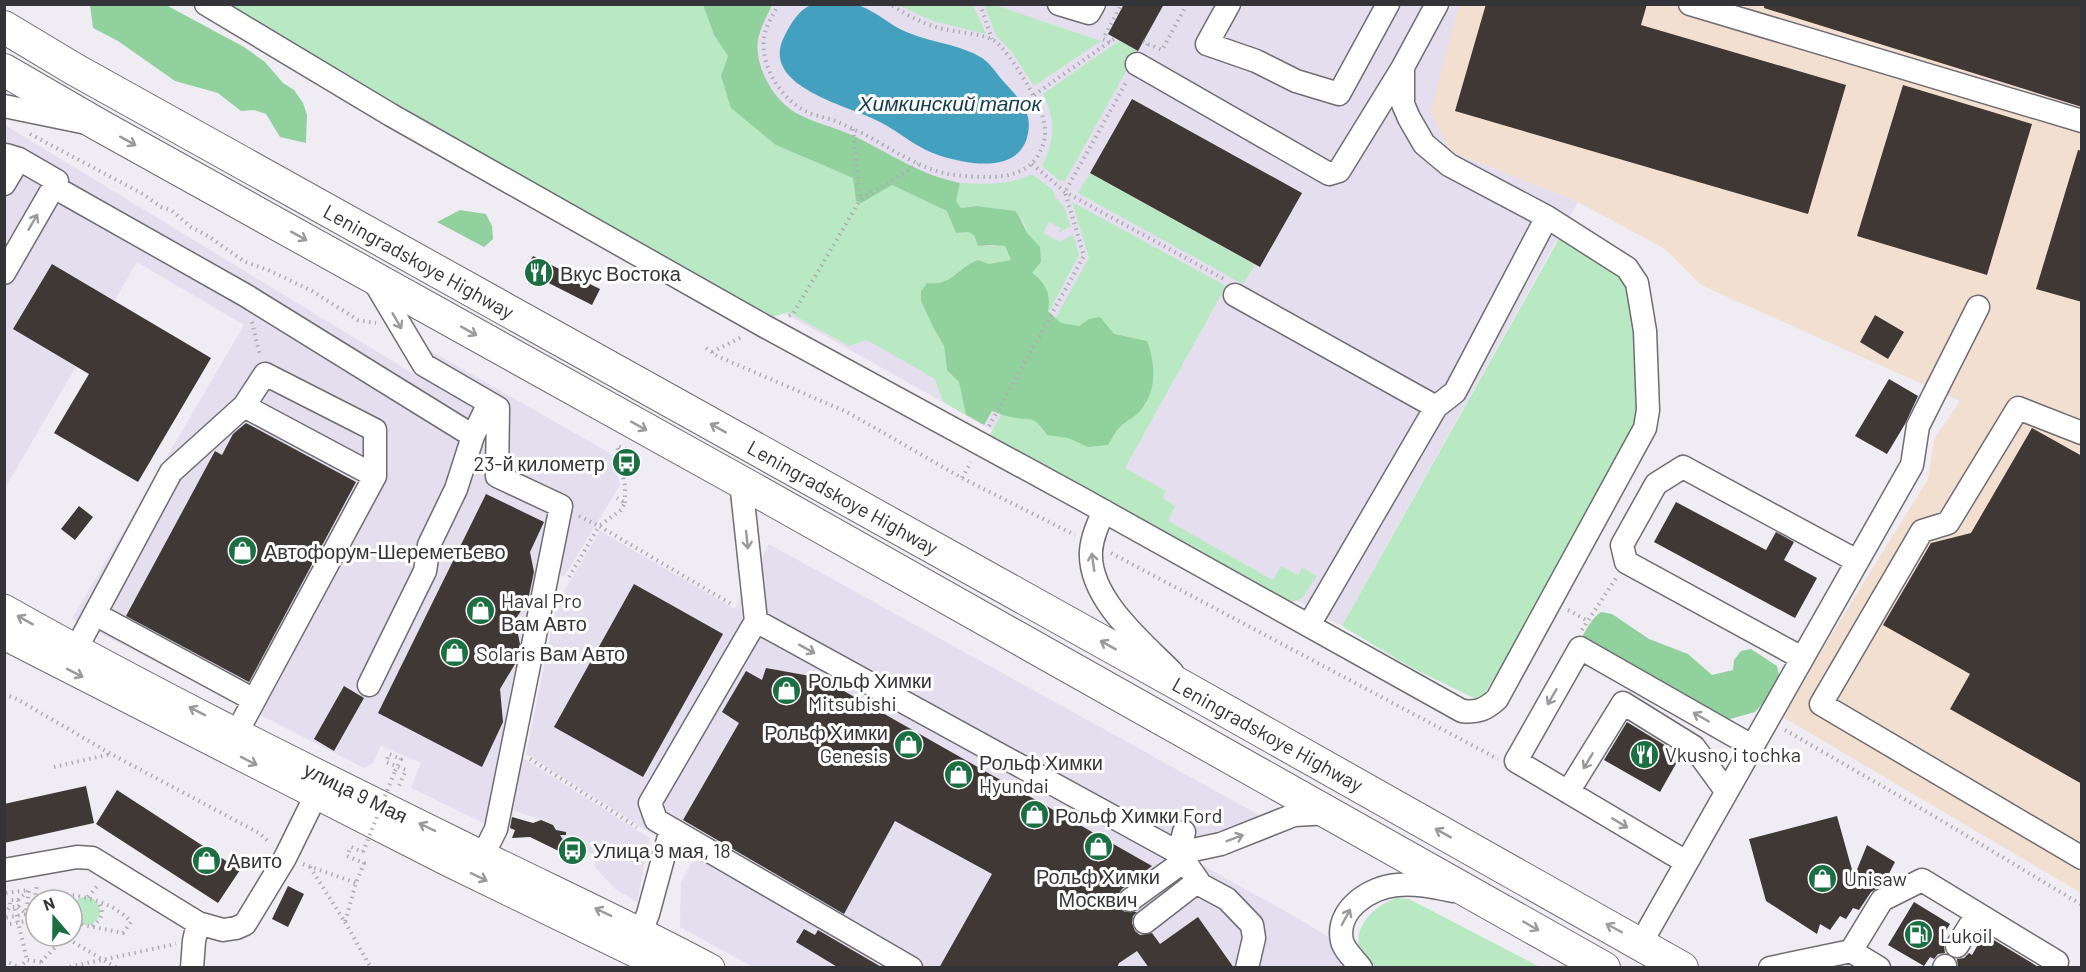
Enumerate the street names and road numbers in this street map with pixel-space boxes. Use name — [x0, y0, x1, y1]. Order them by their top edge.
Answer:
street label: Leningradskoye Highway — [320, 199, 518, 323]
street label: Leningradskoye Highway — [744, 435, 942, 559]
street label: Leningradskoye Highway — [1169, 672, 1367, 796]
street label: улица 9 Мая — [300, 757, 412, 827]

